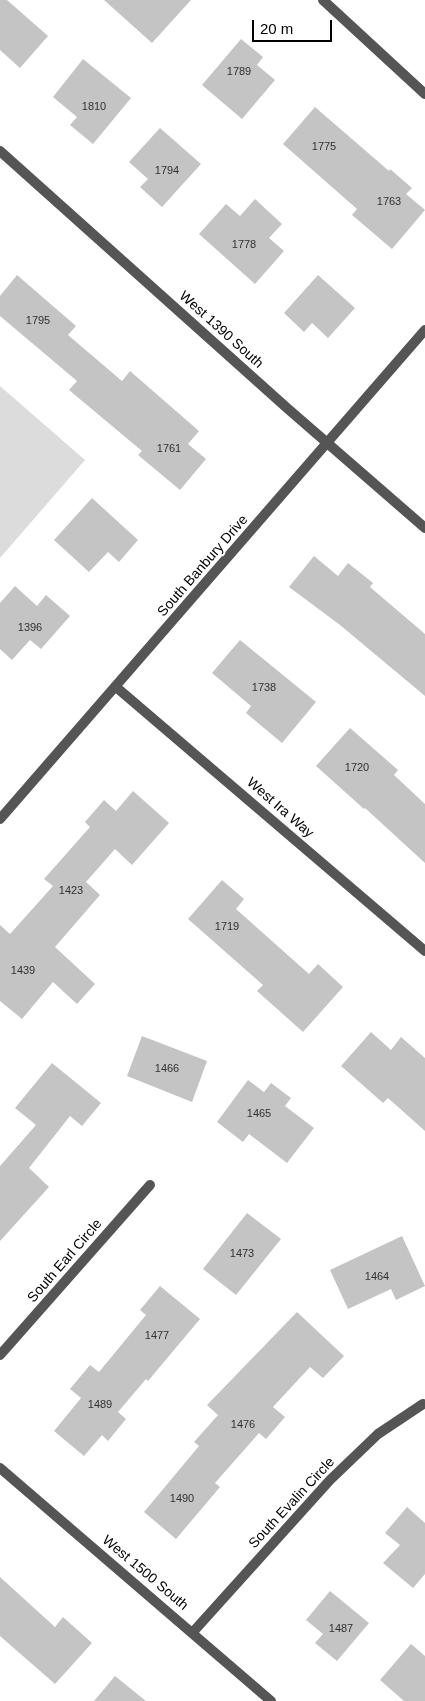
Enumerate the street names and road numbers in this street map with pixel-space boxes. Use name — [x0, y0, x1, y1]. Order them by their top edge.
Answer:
street label: West 1390 South — [176, 288, 266, 372]
street label: South Banbury Drive — [154, 512, 252, 620]
street label: West Ira Way — [243, 774, 317, 842]
street label: South Earl Circle — [24, 1216, 106, 1306]
street label: South Evalin Circle — [246, 1454, 338, 1552]
street label: West 1500 South — [99, 1532, 191, 1614]

